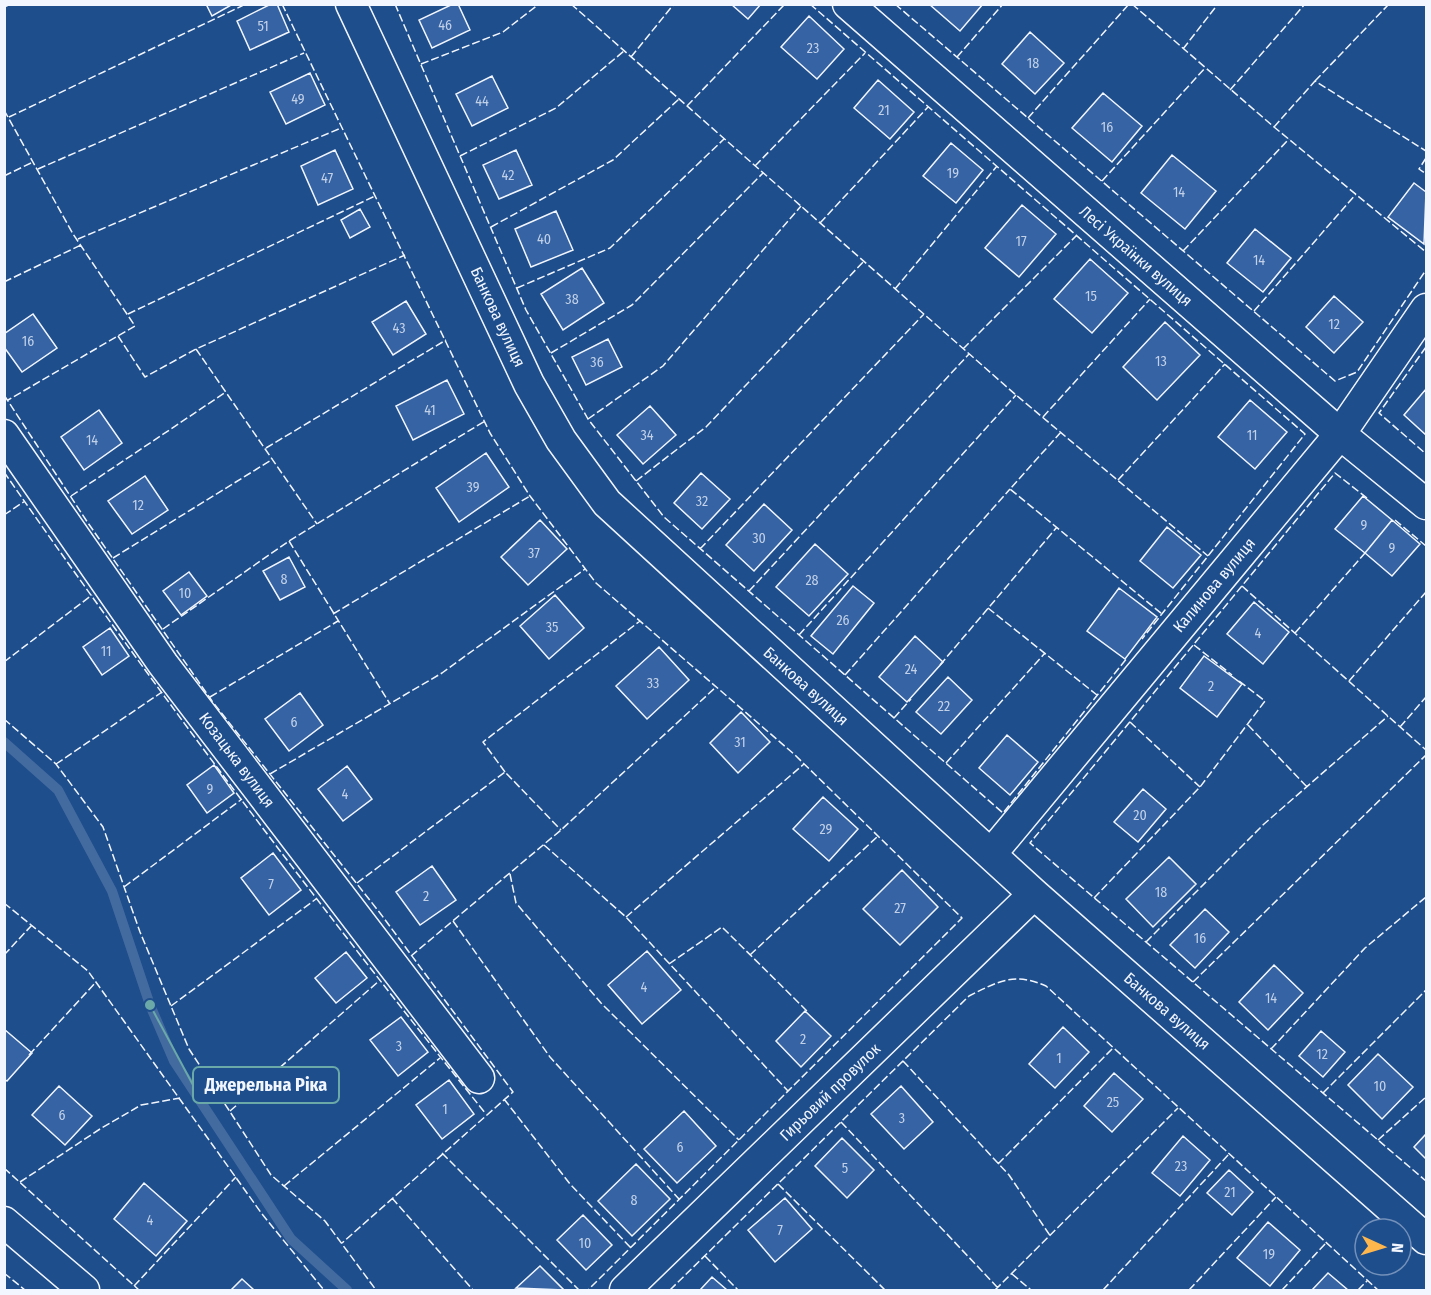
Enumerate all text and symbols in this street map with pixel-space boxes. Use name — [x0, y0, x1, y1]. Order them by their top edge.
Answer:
house number: 46 — [438, 17, 452, 34]
house number: 51 — [257, 18, 269, 35]
house number: 23 — [807, 40, 819, 57]
house number: 18 — [1027, 55, 1039, 72]
house number: 49 — [291, 91, 305, 108]
house number: 44 — [475, 93, 489, 110]
house number: 21 — [878, 102, 890, 119]
house number: 16 — [1101, 119, 1113, 136]
house number: 19 — [947, 165, 959, 182]
house number: 42 — [502, 167, 514, 184]
house number: 47 — [321, 170, 333, 187]
house number: 14 — [1173, 184, 1185, 201]
street label: Лесі Українки вулиця — [1076, 202, 1196, 310]
house number: 40 — [537, 231, 551, 248]
house number: 17 — [1015, 233, 1027, 250]
house number: 14 — [1253, 252, 1265, 269]
street label: Банкова вулиця — [467, 264, 529, 370]
house number: 15 — [1085, 288, 1097, 305]
house number: 38 — [565, 291, 579, 308]
house number: 12 — [1328, 316, 1340, 333]
house number: 43 — [393, 320, 405, 337]
house number: 16 — [22, 333, 34, 350]
house number: 13 — [1155, 353, 1167, 370]
house number: 36 — [590, 354, 604, 371]
house number: 41 — [424, 402, 436, 419]
house number: 34 — [640, 427, 654, 444]
house number: 11 — [1247, 427, 1257, 444]
house number: 14 — [86, 432, 98, 449]
house number: 39 — [467, 479, 480, 496]
house number: 32 — [696, 493, 708, 510]
house number: 12 — [132, 497, 144, 514]
house number: 9 — [1361, 517, 1368, 534]
house number: 30 — [752, 530, 766, 547]
street label: Калинова вулиця — [1169, 534, 1259, 636]
house number: 9 — [1389, 540, 1396, 557]
house number: 37 — [528, 545, 540, 562]
house number: 8 — [281, 571, 288, 588]
house number: 28 — [805, 572, 819, 589]
house number: 10 — [179, 585, 191, 602]
house number: 26 — [836, 612, 850, 629]
house number: 35 — [546, 619, 558, 636]
house number: 4 — [1255, 625, 1262, 642]
house number: 11 — [101, 643, 111, 660]
street label: Банкова вулиця — [759, 643, 853, 729]
house number: 24 — [905, 661, 918, 678]
house number: 33 — [647, 675, 659, 692]
house number: 2 — [1208, 678, 1214, 695]
house number: 22 — [938, 698, 950, 715]
street label: Козацька вулиця — [195, 709, 279, 811]
house number: 6 — [291, 714, 298, 731]
house number: 31 — [734, 734, 746, 751]
house number: 9 — [207, 781, 214, 798]
house number: 4 — [342, 786, 349, 803]
house number: 20 — [1133, 807, 1147, 824]
house number: 29 — [820, 821, 833, 838]
house number: 7 — [268, 876, 274, 893]
house number: 18 — [1155, 884, 1167, 901]
house number: 2 — [423, 888, 429, 905]
house number: 27 — [894, 900, 906, 917]
house number: 16 — [1194, 930, 1206, 947]
street label: Банкова вулиця — [1120, 968, 1214, 1054]
house number: 4 — [641, 979, 648, 996]
house number: 14 — [1265, 990, 1277, 1007]
house number: 2 — [800, 1031, 806, 1048]
house number: 3 — [396, 1038, 402, 1055]
street label: Гирьовий провулок — [776, 1039, 885, 1145]
house number: 12 — [1316, 1046, 1328, 1063]
house number: 1 — [1056, 1050, 1062, 1067]
callout: Джерельна Ріка — [193, 1067, 339, 1103]
text: Джерельна Ріка — [204, 1074, 327, 1096]
house number: 10 — [1374, 1078, 1386, 1095]
house number: 25 — [1107, 1094, 1119, 1111]
house number: 1 — [442, 1101, 448, 1118]
house number: 6 — [59, 1107, 66, 1124]
house number: 3 — [899, 1110, 905, 1127]
house number: 6 — [677, 1139, 684, 1156]
house number: 23 — [1175, 1158, 1187, 1175]
house number: 5 — [842, 1160, 848, 1177]
house number: 21 — [1224, 1184, 1236, 1201]
house number: 8 — [631, 1192, 638, 1209]
house number: 4 — [147, 1212, 154, 1229]
north arrow — [1353, 1217, 1413, 1277]
house number: 7 — [777, 1222, 783, 1239]
house number: 10 — [579, 1235, 591, 1252]
text: N — [1388, 1243, 1407, 1253]
house number: 19 — [1263, 1246, 1275, 1263]

